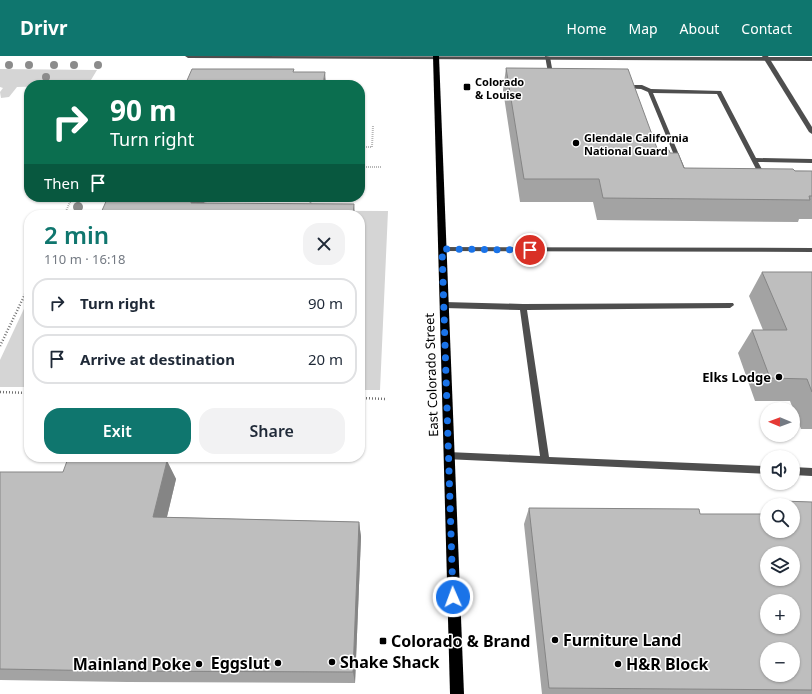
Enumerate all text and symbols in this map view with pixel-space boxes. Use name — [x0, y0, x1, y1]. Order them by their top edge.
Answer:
text: Drivr — [20, 15, 67, 41]
text: Home — [567, 19, 606, 38]
text: Map — [628, 19, 658, 38]
text: About — [680, 19, 719, 38]
text: Contact — [741, 19, 792, 38]
place label: Colorado & Louise — [475, 74, 524, 102]
marker: Colorado & Louise — [462, 82, 472, 92]
text: 90 m — [110, 91, 177, 129]
icon: right — [44, 96, 96, 148]
text: Turn right — [110, 127, 194, 151]
place label: Glendale California National Guard — [584, 130, 689, 158]
marker: Glendale California National Guard — [571, 138, 581, 148]
icon: arrive — [87, 172, 109, 194]
text: Then — [44, 173, 79, 193]
text: 2 min — [44, 218, 109, 251]
button: close — [303, 223, 345, 265]
pin — [513, 233, 547, 267]
icon: arrive — [519, 239, 541, 261]
text: 110 m · 16:18 — [44, 250, 125, 268]
icon: right — [46, 292, 68, 314]
text: Turn right — [80, 293, 155, 313]
text: 90 m — [308, 293, 343, 313]
street label: East Colorado Street — [420, 312, 442, 437]
icon: arrive — [46, 348, 68, 370]
text: Arrive at destination — [80, 349, 235, 369]
text: 20 m — [308, 349, 343, 369]
place label: Elks Lodge — [702, 368, 771, 386]
marker: Elks Lodge — [774, 372, 784, 382]
north arrow — [760, 402, 800, 442]
map controls — [760, 402, 800, 682]
button: Exit — [44, 408, 191, 454]
button: Share — [199, 408, 345, 454]
button: sound — [760, 450, 800, 490]
button: search — [760, 498, 800, 538]
button: layers — [760, 546, 800, 586]
position arrow — [432, 576, 474, 618]
button: + — [760, 594, 800, 634]
place label: Furniture Land — [563, 629, 681, 651]
place label: Colorado & Brand — [391, 630, 530, 652]
marker: Furniture Land — [550, 635, 560, 645]
marker: Colorado & Brand — [378, 636, 388, 646]
button: − — [760, 642, 800, 682]
place label: Shake Shack — [340, 651, 439, 673]
place label: Eggslut — [211, 652, 270, 674]
place label: Mainland Poke — [73, 653, 191, 675]
place label: H&R Block — [626, 653, 709, 675]
marker: Shake Shack — [327, 657, 337, 667]
marker: Eggslut — [273, 658, 283, 668]
marker: Mainland Poke — [194, 659, 204, 669]
marker: H&R Block — [613, 659, 623, 669]

